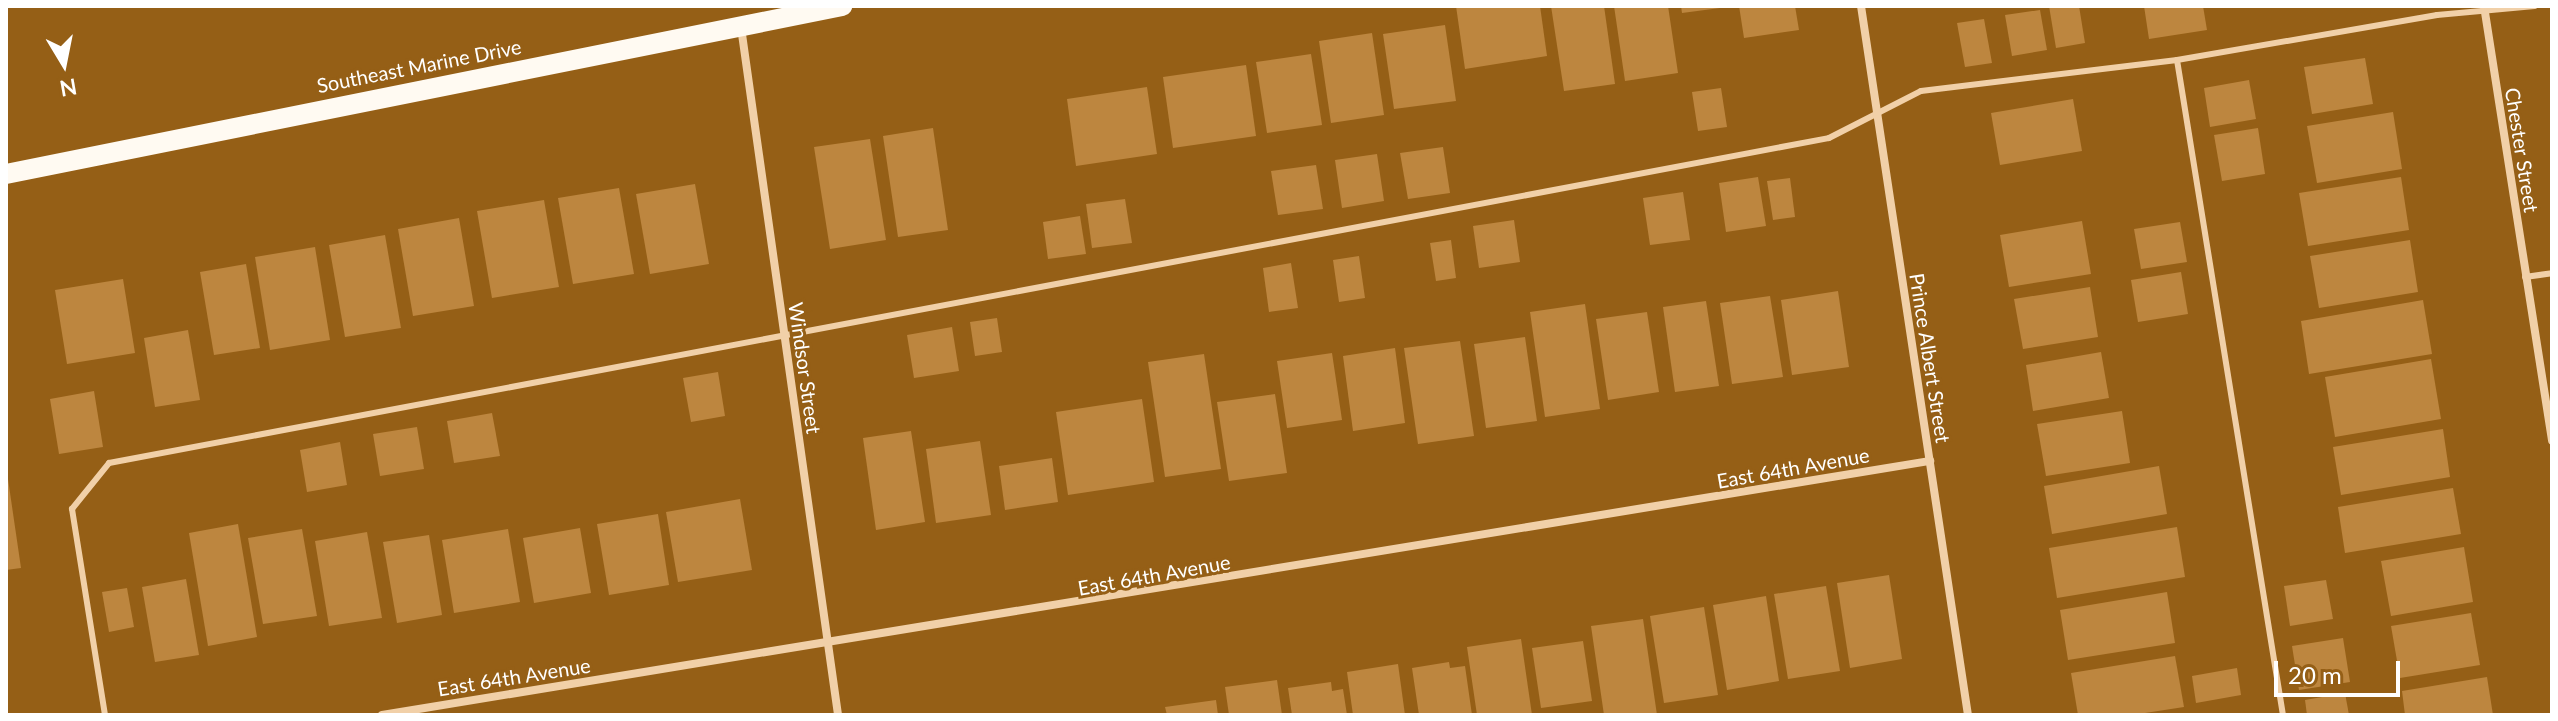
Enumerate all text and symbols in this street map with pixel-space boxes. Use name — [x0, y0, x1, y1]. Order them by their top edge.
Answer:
north arrow — [24, 24, 104, 104]
street label: Southeast Marine Drive — [315, 34, 523, 98]
text: N — [58, 73, 79, 103]
street label: Chester Street — [2500, 86, 2544, 214]
street label: Prince Albert Street — [1905, 271, 1955, 445]
street label: Windsor Street — [784, 301, 826, 435]
street label: East 64th Avenue — [1715, 443, 1871, 493]
street label: East 64th Avenue — [1076, 550, 1232, 600]
scale bar — [2278, 645, 2404, 695]
street label: East 64th Avenue — [435, 653, 593, 701]
text: 20 m — [2288, 660, 2342, 689]

